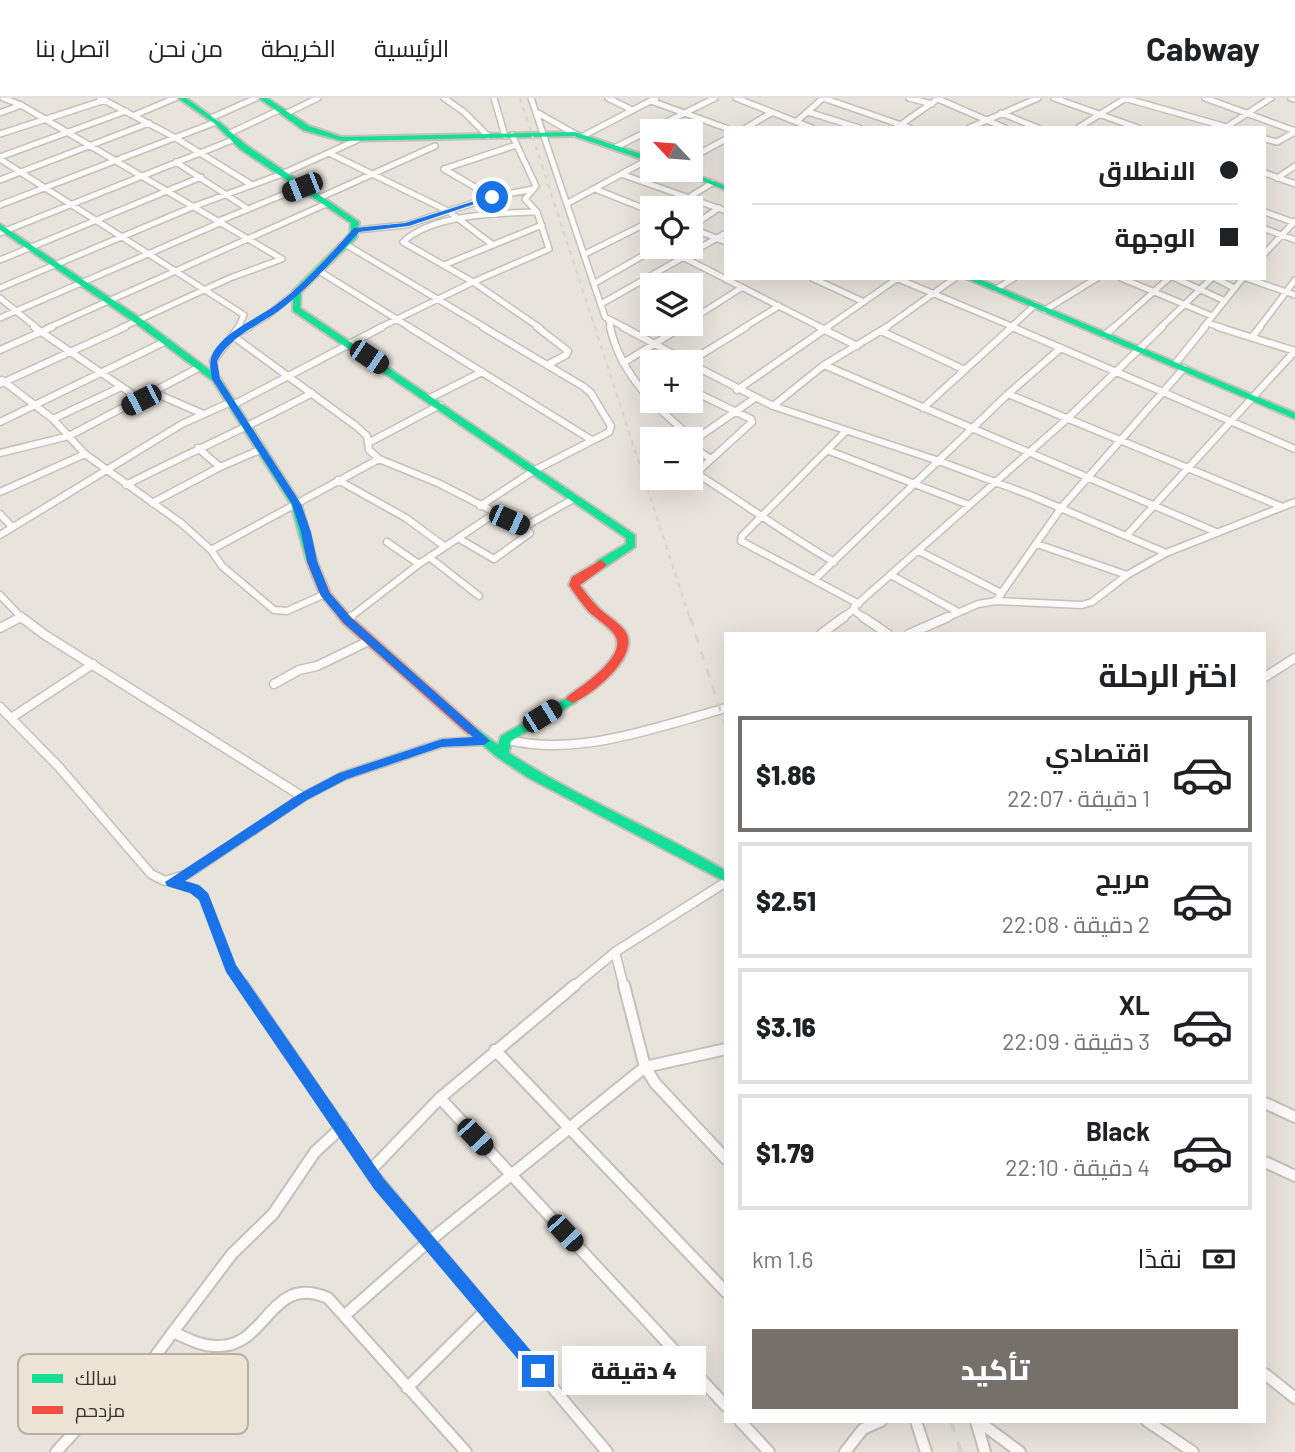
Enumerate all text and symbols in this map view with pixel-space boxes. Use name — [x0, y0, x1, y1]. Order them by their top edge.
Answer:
text: Cabway — [1146, 28, 1260, 68]
text: اتصل بنا — [35, 33, 110, 62]
text: من نحن — [148, 33, 223, 62]
text: الخريطة — [261, 33, 336, 62]
text: الرئيسية — [374, 33, 449, 62]
north arrow — [640, 119, 704, 182]
map controls — [640, 119, 703, 490]
text: الانطلاق — [1098, 154, 1196, 185]
car — [279, 169, 326, 205]
route start — [476, 181, 508, 213]
button: locate — [640, 196, 703, 259]
text: الوجهة — [1115, 221, 1196, 252]
button: layers — [640, 273, 703, 336]
car — [346, 337, 393, 377]
button: + — [640, 350, 703, 413]
car — [118, 381, 165, 419]
button: − — [640, 427, 703, 490]
car — [486, 502, 533, 538]
text: اختر الرحلة — [1099, 655, 1238, 693]
car — [519, 696, 566, 736]
text: اقتصادي — [1045, 736, 1150, 767]
icon: car — [1171, 743, 1234, 806]
text: $1.86 — [756, 759, 816, 790]
text: 1 دقيقة · 22:07 — [1007, 784, 1150, 812]
text: مريح — [1095, 862, 1150, 893]
icon: car — [1171, 869, 1234, 932]
text: $2.51 — [756, 885, 816, 916]
text: 2 دقيقة · 22:08 — [1002, 910, 1150, 938]
text: XL — [1119, 989, 1150, 1020]
icon: car — [1171, 995, 1234, 1058]
text: $3.16 — [756, 1011, 816, 1042]
text: 3 دقيقة · 22:09 — [1002, 1027, 1150, 1055]
car — [453, 1114, 498, 1160]
text: Black — [1086, 1115, 1150, 1146]
icon: car — [1171, 1121, 1234, 1184]
text: $1.79 — [756, 1137, 814, 1168]
text: 4 دقيقة · 22:10 — [1005, 1153, 1150, 1181]
car — [543, 1210, 588, 1256]
icon: cash — [1200, 1240, 1238, 1278]
text: نقدًا — [1138, 1242, 1182, 1273]
text: 1.6 km — [752, 1245, 813, 1273]
button: تأكيد — [752, 1329, 1238, 1409]
callout: 4 دقيقة — [562, 1346, 706, 1396]
legend — [18, 1354, 248, 1434]
route end — [522, 1355, 554, 1387]
text: 4 دقيقة — [591, 1356, 677, 1384]
text: سالك — [75, 1366, 117, 1389]
text: مزدحم — [75, 1398, 125, 1424]

